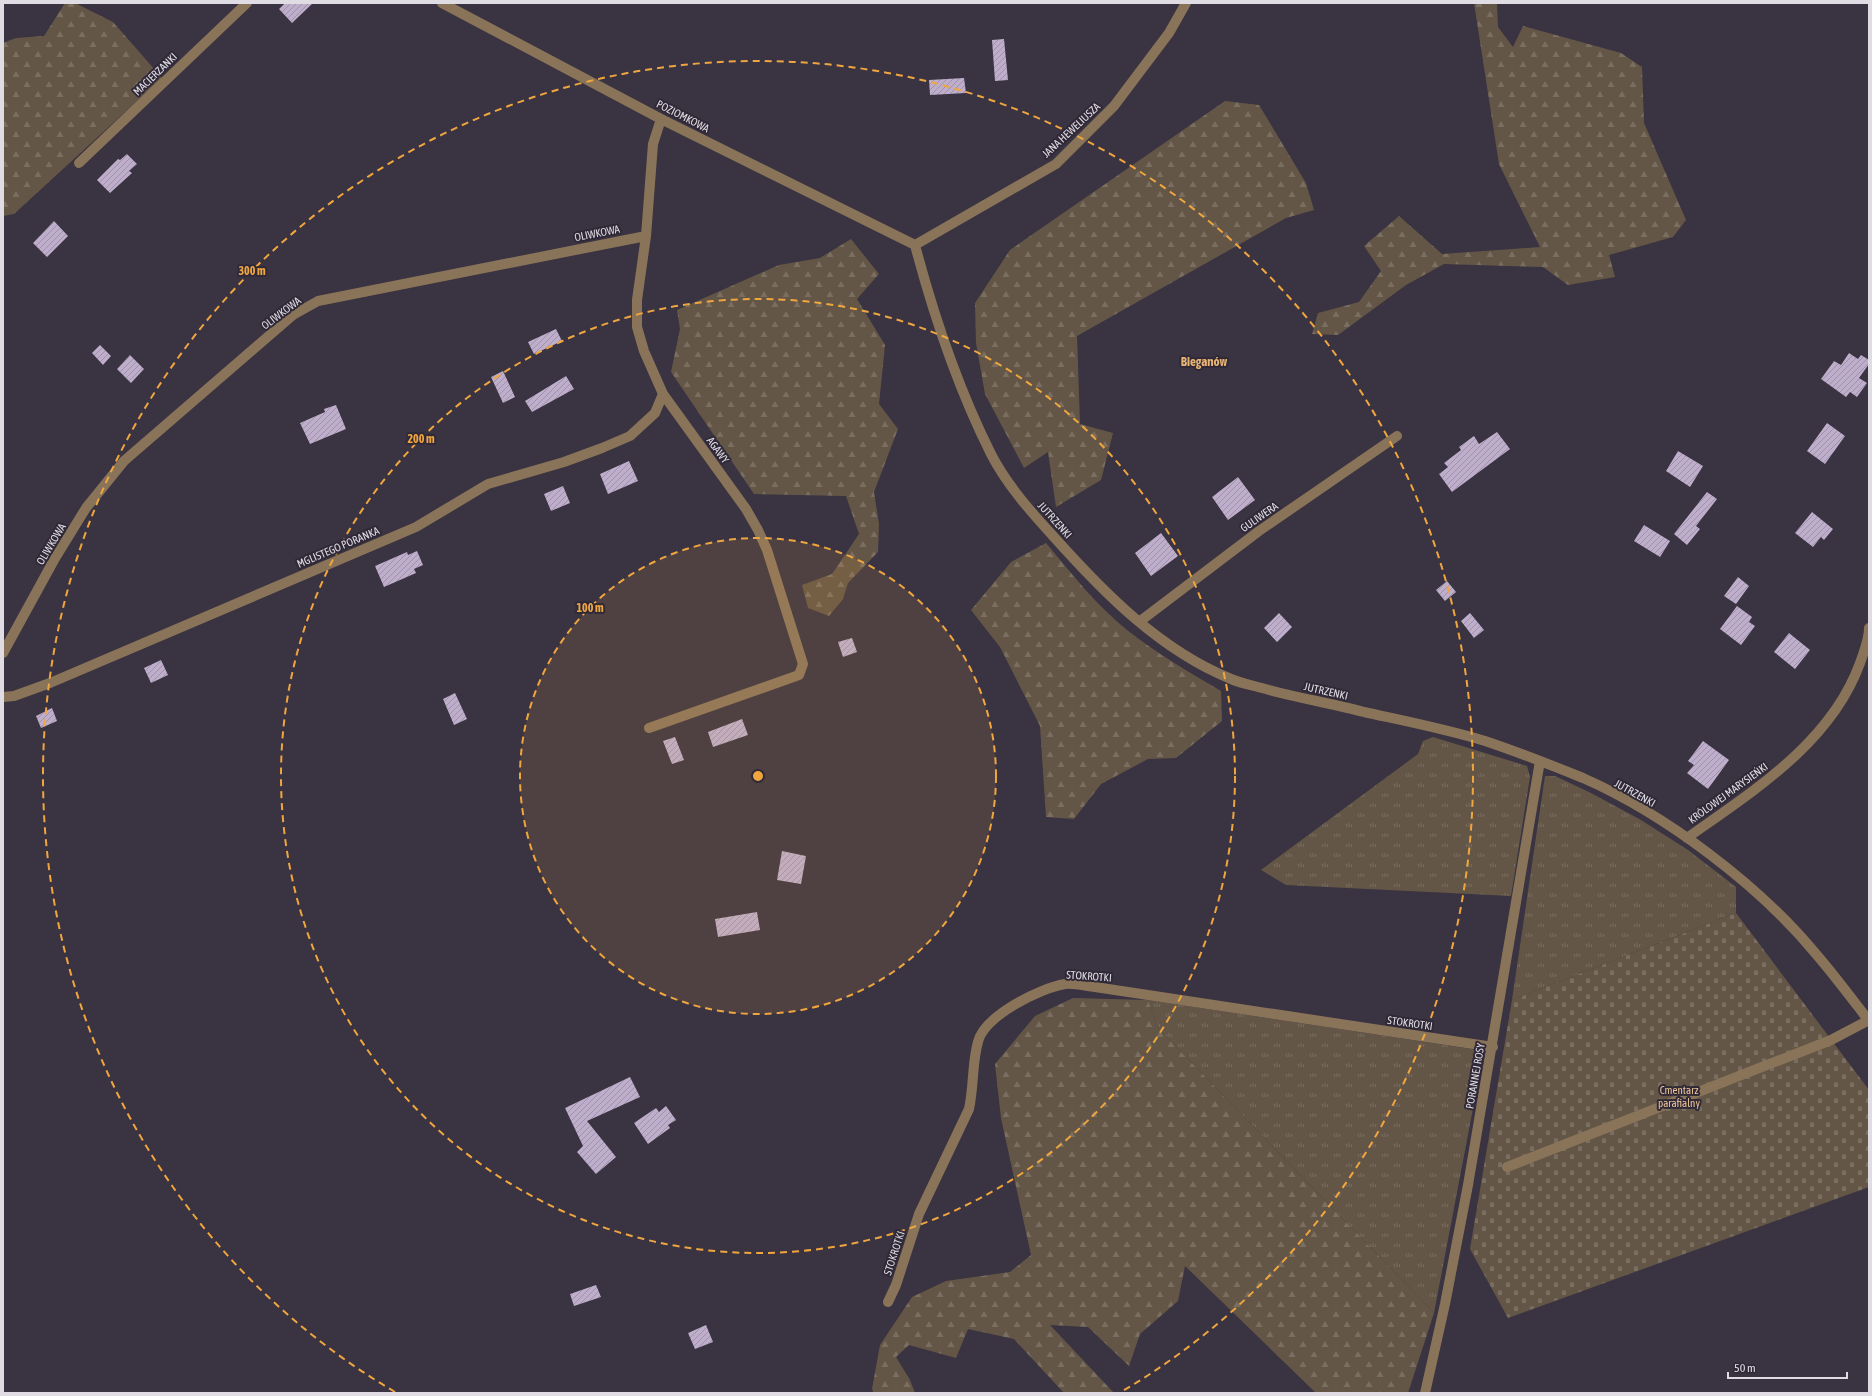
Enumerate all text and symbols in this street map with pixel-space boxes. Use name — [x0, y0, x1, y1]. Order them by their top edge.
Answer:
street label: MACIERZANKI — [131, 50, 179, 98]
street label: POZIOMKOWA — [655, 98, 712, 135]
street label: JANA HEWELIUSZA — [1040, 100, 1103, 160]
street label: OLIWKOWA — [573, 223, 621, 243]
text: 300 m — [238, 264, 266, 278]
street label: OLIWKOWA — [259, 294, 303, 332]
district label: Bieganów — [1181, 354, 1227, 369]
text: 200 m — [407, 432, 435, 446]
street label: AGAWY — [705, 435, 732, 465]
street label: JUTRZENKI — [1036, 499, 1074, 541]
street label: GULIWERA — [1238, 499, 1281, 534]
street label: OLIWKOWA — [34, 521, 68, 567]
street label: MGLISTEGO PORANKA — [295, 524, 381, 570]
text: 100 m — [576, 601, 604, 615]
street label: JUTRZENKI — [1303, 680, 1349, 702]
street label: KRÓLOWEJ MARYSIEŃKI — [1686, 760, 1770, 826]
centre of rings — [751, 769, 765, 783]
street label: JUTRZENKI — [1613, 777, 1657, 809]
street label: STOKROTKI — [1066, 968, 1112, 984]
street label: STOKROTKI — [1387, 1014, 1433, 1032]
street label: PORANNEJ ROSY — [1463, 1042, 1487, 1110]
park label: Cmentarz parafialny — [1658, 1084, 1700, 1109]
street label: STOKROTKI — [881, 1229, 907, 1277]
scale bar — [1728, 1354, 1847, 1380]
text: 50 m — [1734, 1361, 1756, 1375]

